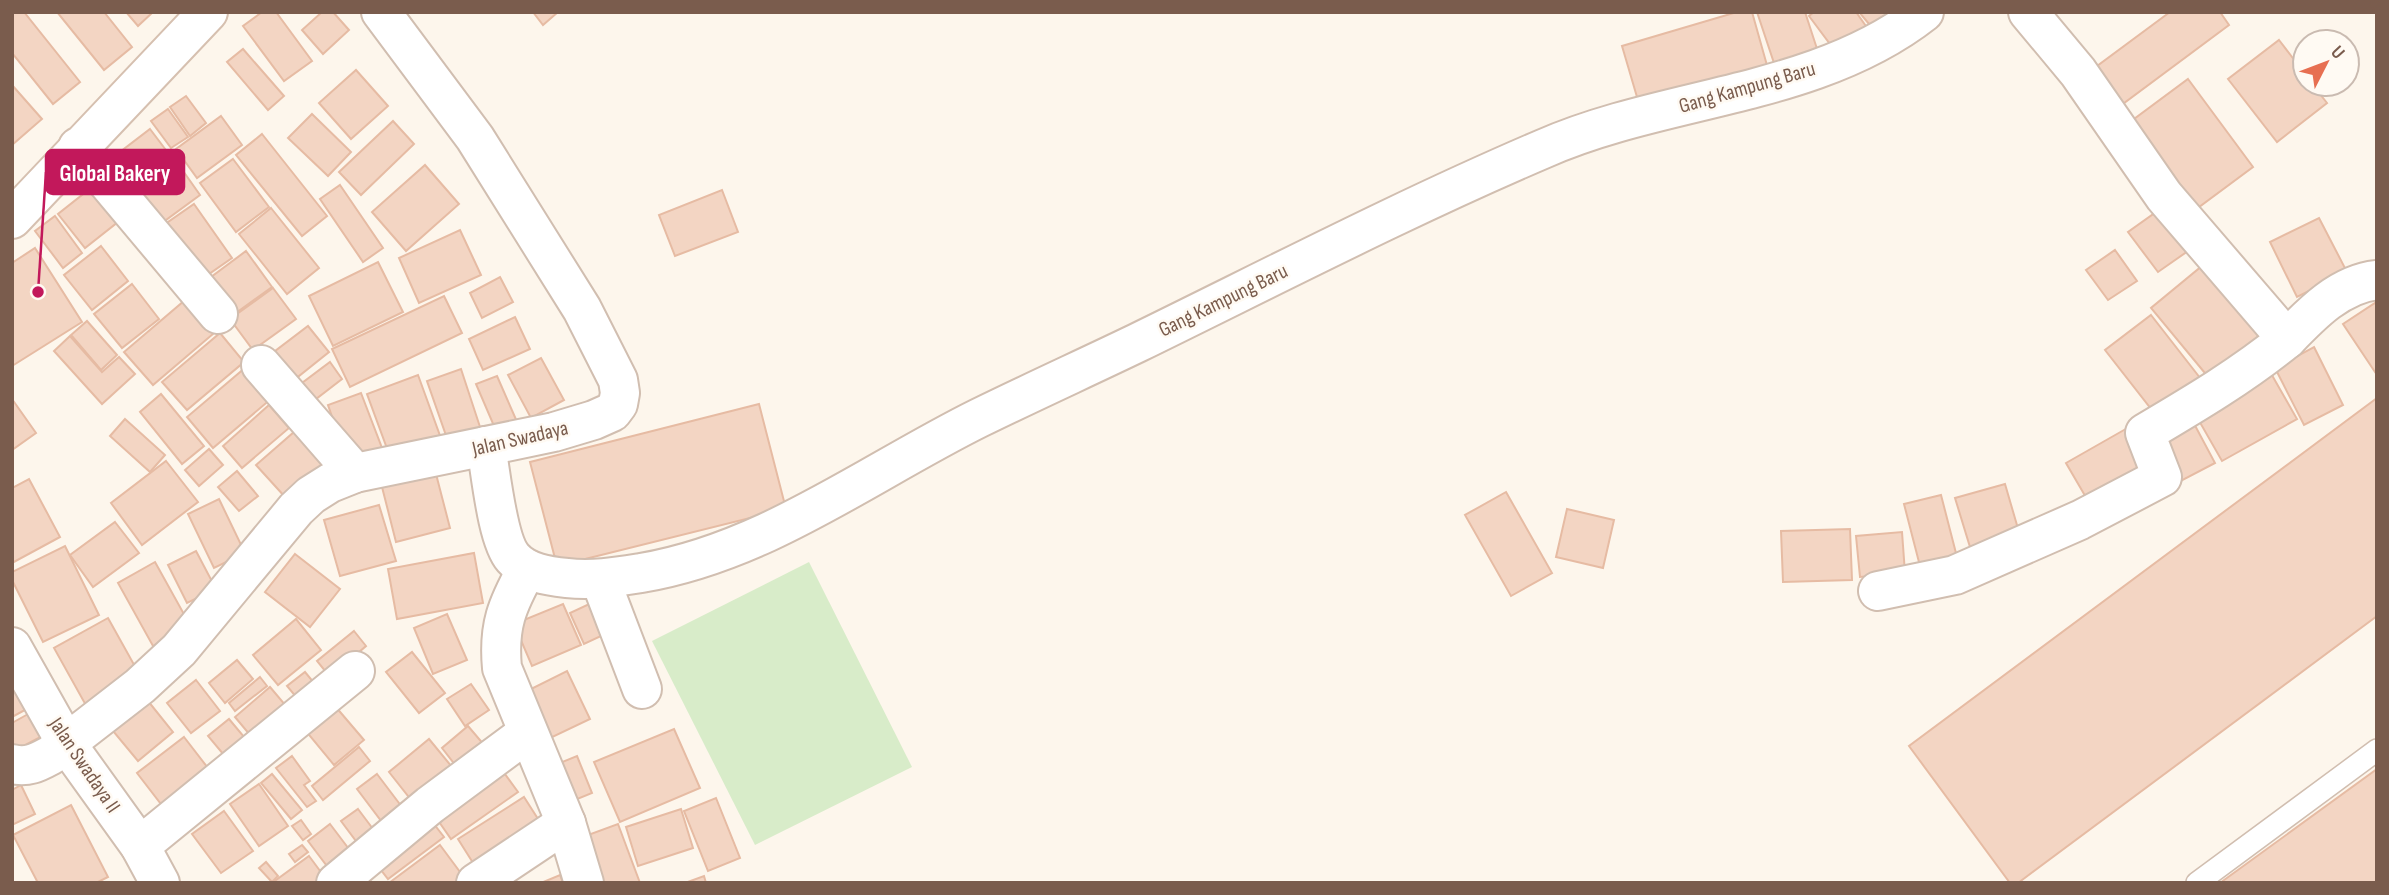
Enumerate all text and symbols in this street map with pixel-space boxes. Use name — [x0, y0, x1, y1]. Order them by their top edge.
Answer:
north arrow — [2291, 28, 2361, 98]
text: U — [2326, 41, 2349, 64]
street label: Gang Kampung Baru — [1676, 56, 1818, 119]
callout: Global Bakery — [46, 150, 184, 194]
text: Global Bakery — [60, 160, 171, 188]
street label: Gang Kampung Baru — [1155, 258, 1292, 343]
street label: Jalan Swadaya — [469, 415, 571, 462]
street label: Jalan Swadaya II — [43, 712, 126, 818]

